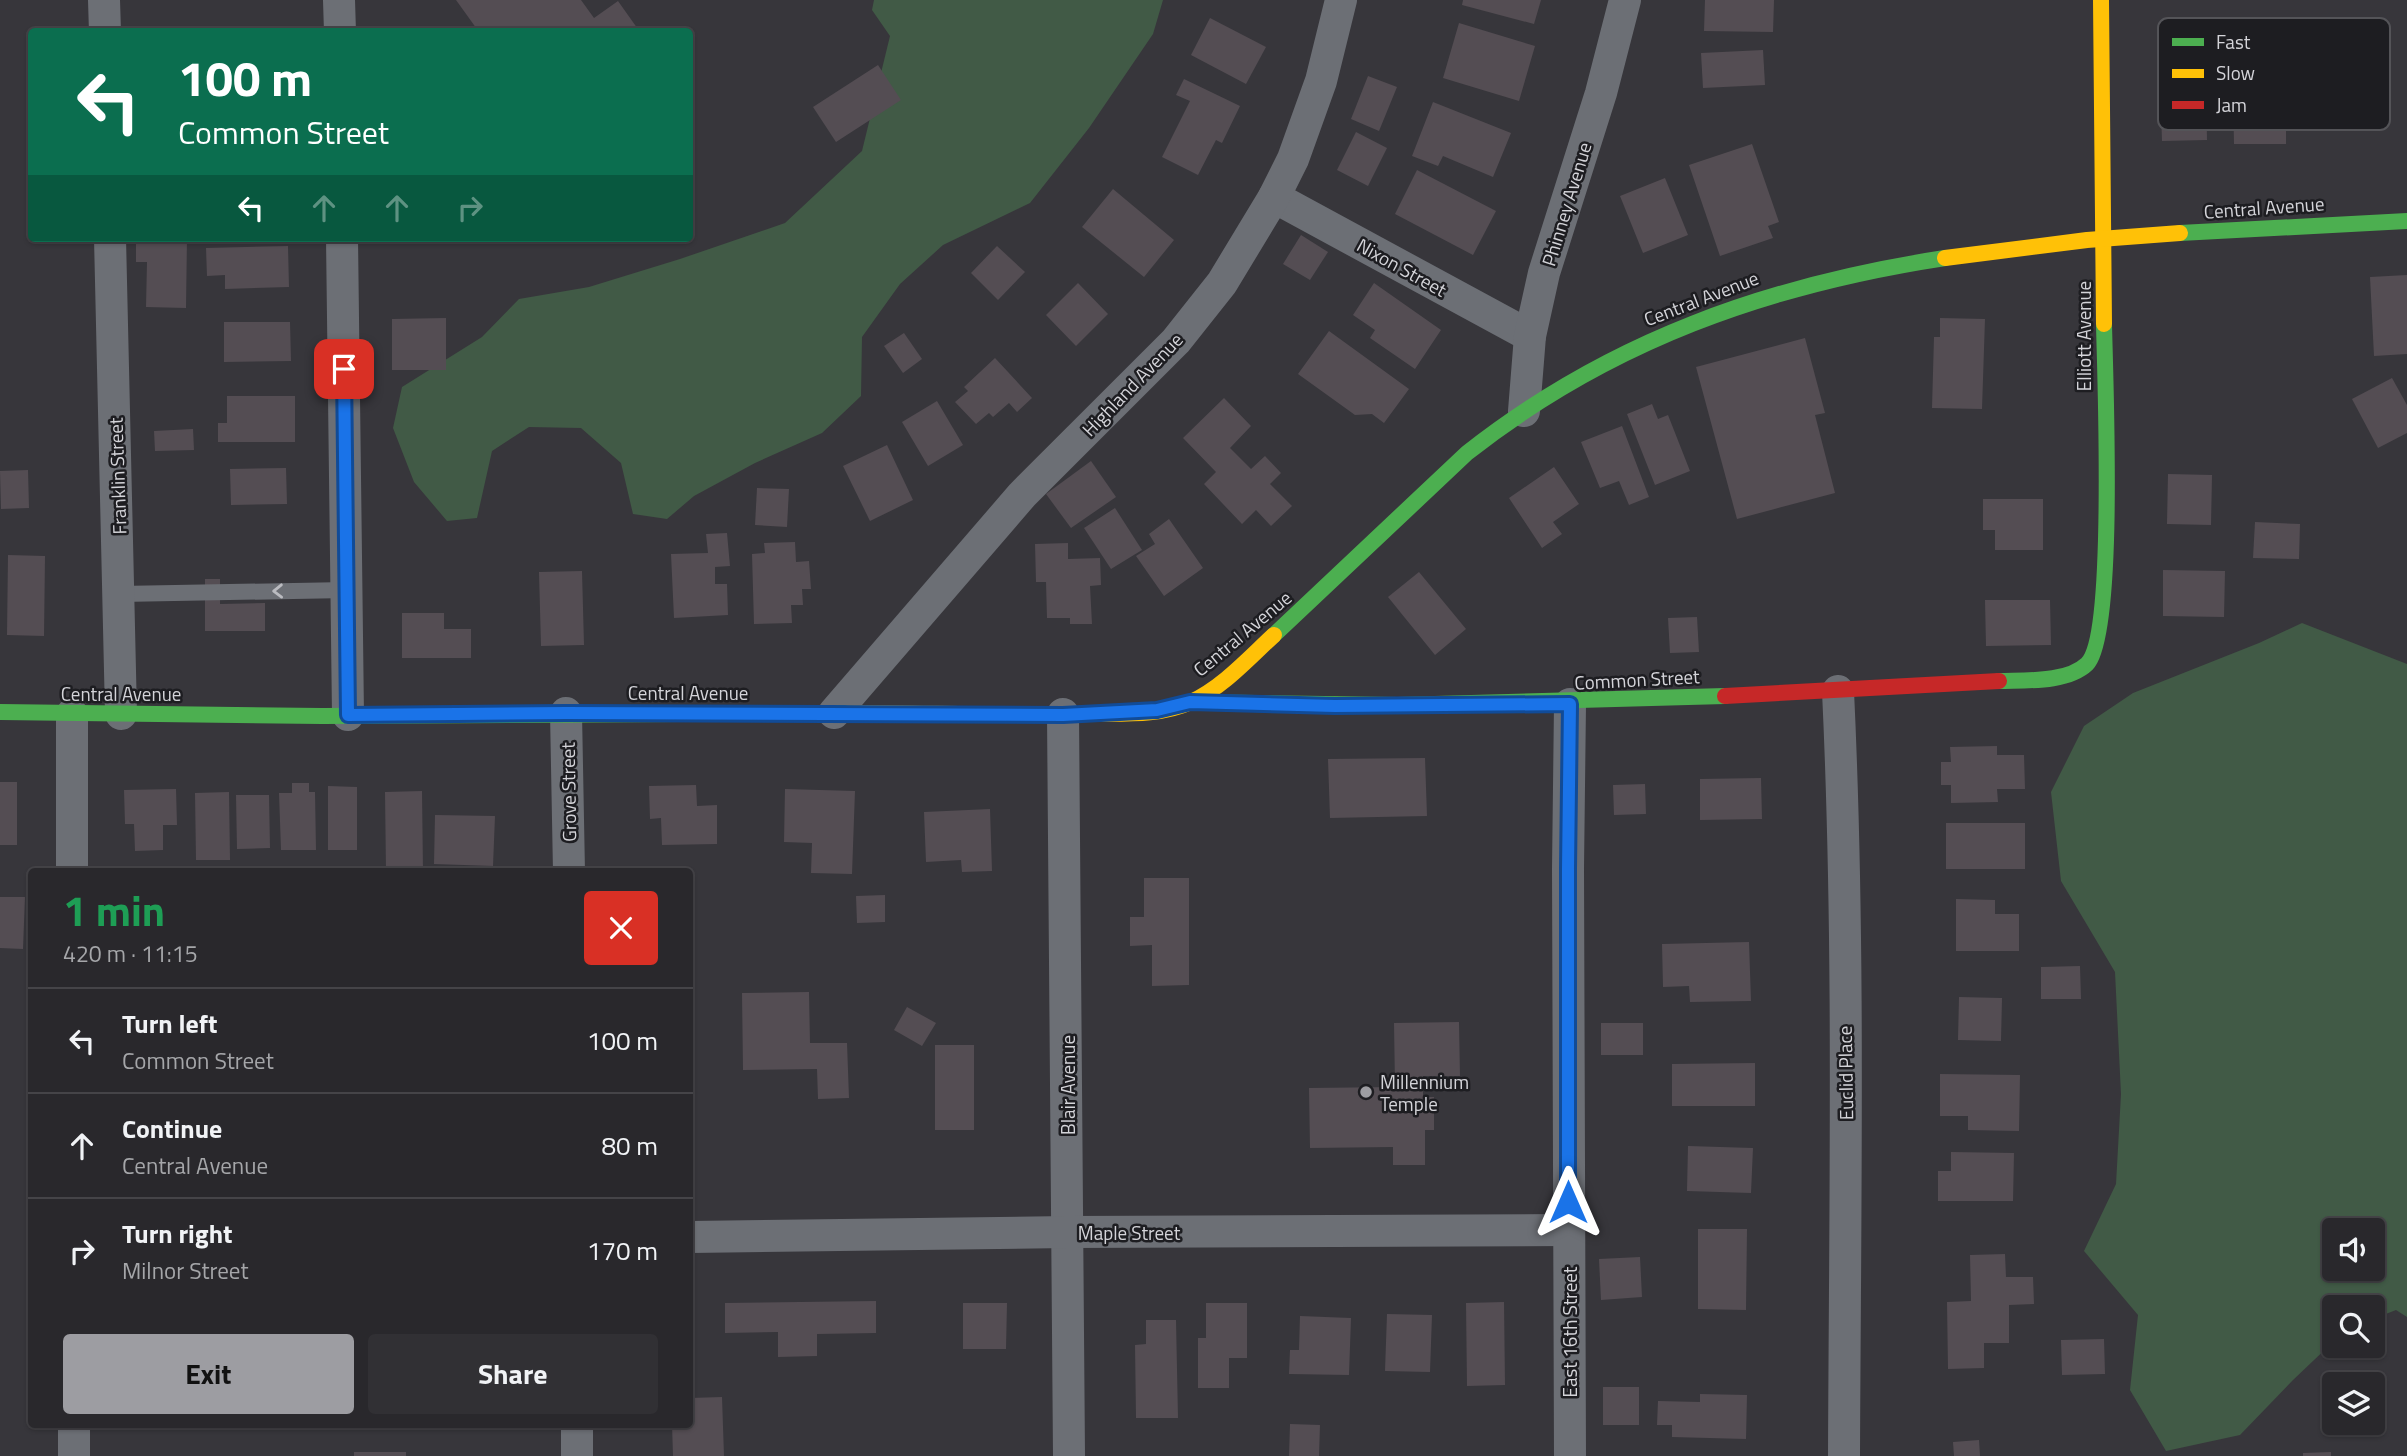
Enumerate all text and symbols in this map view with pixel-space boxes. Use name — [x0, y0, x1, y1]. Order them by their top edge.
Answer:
legend — [2158, 18, 2390, 130]
text: Fast — [2216, 27, 2251, 56]
text: 100 m — [178, 40, 312, 115]
icon: left — [63, 56, 154, 147]
text: Slow — [2216, 58, 2255, 87]
text: Jam — [2216, 90, 2247, 119]
text: Common Street — [178, 108, 389, 156]
street label: Phinney Avenue — [1533, 138, 1599, 270]
street label: Central Avenue — [2203, 188, 2325, 226]
icon: left — [232, 189, 270, 227]
icon: ahead — [305, 189, 343, 227]
icon: ahead — [378, 189, 416, 227]
icon: right — [451, 189, 489, 227]
street label: Nixon Street — [1352, 230, 1453, 304]
street label: Central Avenue — [1639, 263, 1763, 333]
street label: Elliott Avenue — [2069, 281, 2098, 391]
street label: Highland Avenue — [1075, 325, 1189, 443]
pin — [314, 339, 374, 399]
icon: arrive — [325, 350, 363, 388]
street label: Franklin Street — [100, 417, 134, 535]
one-way arrow — [273, 583, 283, 599]
street label: Central Avenue — [1186, 583, 1298, 683]
street label: Common Street — [1574, 661, 1701, 697]
street label: Central Avenue — [628, 678, 748, 707]
street label: Central Avenue — [61, 679, 181, 708]
street label: Grove Street — [553, 742, 583, 842]
text: 1 min — [63, 878, 165, 942]
button: close — [584, 891, 658, 965]
text: 420 m · 11:15 — [63, 936, 198, 971]
text: Turn left — [122, 1004, 217, 1043]
text: 100 m — [587, 1021, 658, 1060]
icon: left — [63, 1022, 101, 1060]
street label: Euclid Place — [1830, 1026, 1860, 1120]
street label: Blair Avenue — [1053, 1035, 1082, 1135]
text: Common Street — [122, 1043, 274, 1078]
place label: Millennium Temple — [1380, 1067, 1469, 1118]
marker: Millennium Temple — [1358, 1084, 1374, 1100]
text: Continue — [122, 1109, 222, 1148]
text: 80 m — [601, 1126, 658, 1165]
icon: ahead — [63, 1127, 101, 1165]
text: Central Avenue — [122, 1148, 268, 1183]
position arrow — [1531, 1165, 1605, 1239]
text: Turn right — [122, 1214, 233, 1253]
street label: Maple Street — [1078, 1218, 1181, 1247]
map controls — [2322, 1218, 2385, 1435]
button: sound — [2322, 1218, 2385, 1281]
text: 170 m — [587, 1231, 658, 1270]
icon: right — [63, 1232, 101, 1270]
text: Milnor Street — [122, 1253, 248, 1288]
street label: East 16th Street — [1555, 1266, 1584, 1398]
button: search — [2322, 1295, 2385, 1358]
button: Exit — [63, 1334, 354, 1414]
button: Share — [368, 1334, 658, 1414]
button: layers — [2322, 1372, 2385, 1435]

